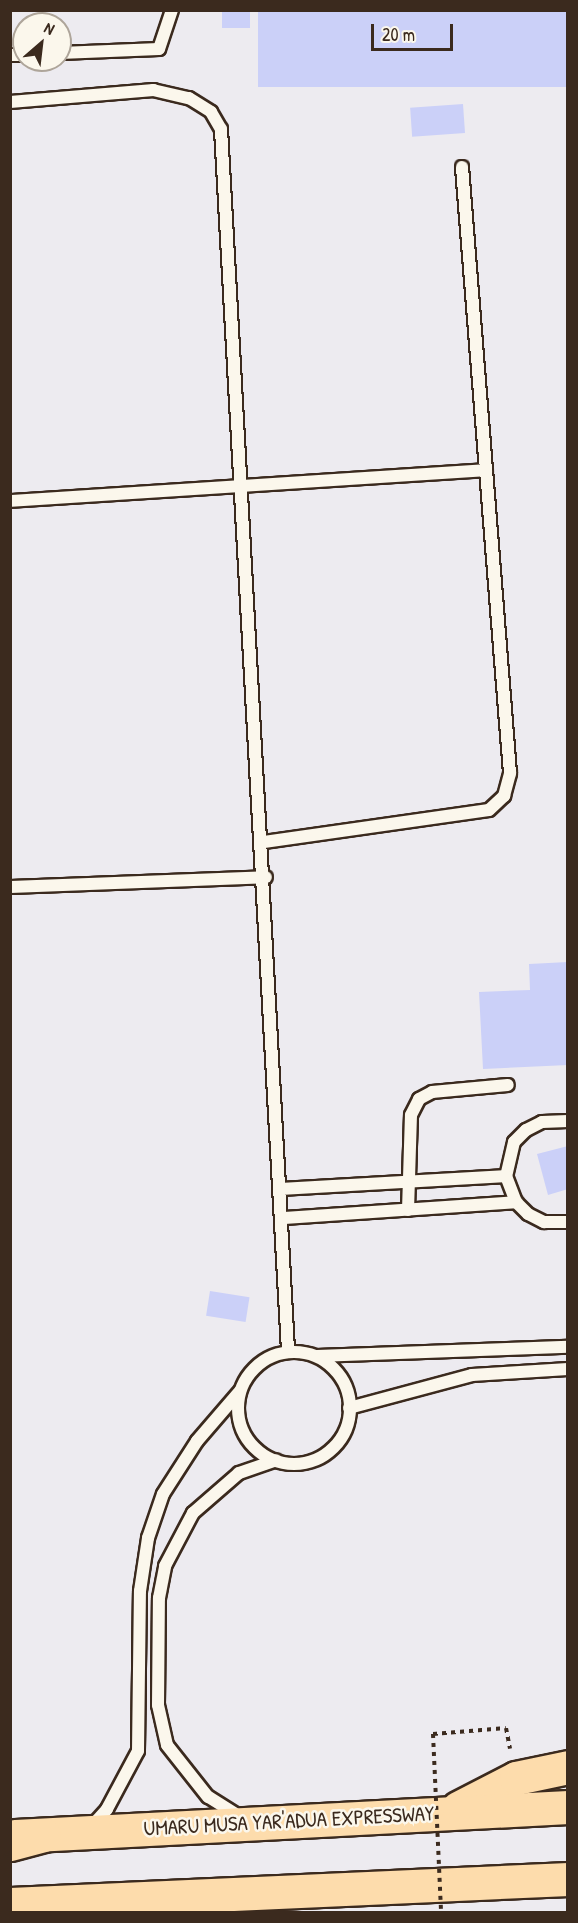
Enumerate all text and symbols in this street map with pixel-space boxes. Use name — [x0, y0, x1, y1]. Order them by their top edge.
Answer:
north arrow — [12, 12, 72, 72]
scale bar — [374, 12, 456, 50]
text: N — [41, 16, 58, 40]
text: 20 m — [382, 22, 415, 47]
street label: UMARU MUSA YAR'ADUA EXPRESSWAY — [143, 1801, 435, 1841]

